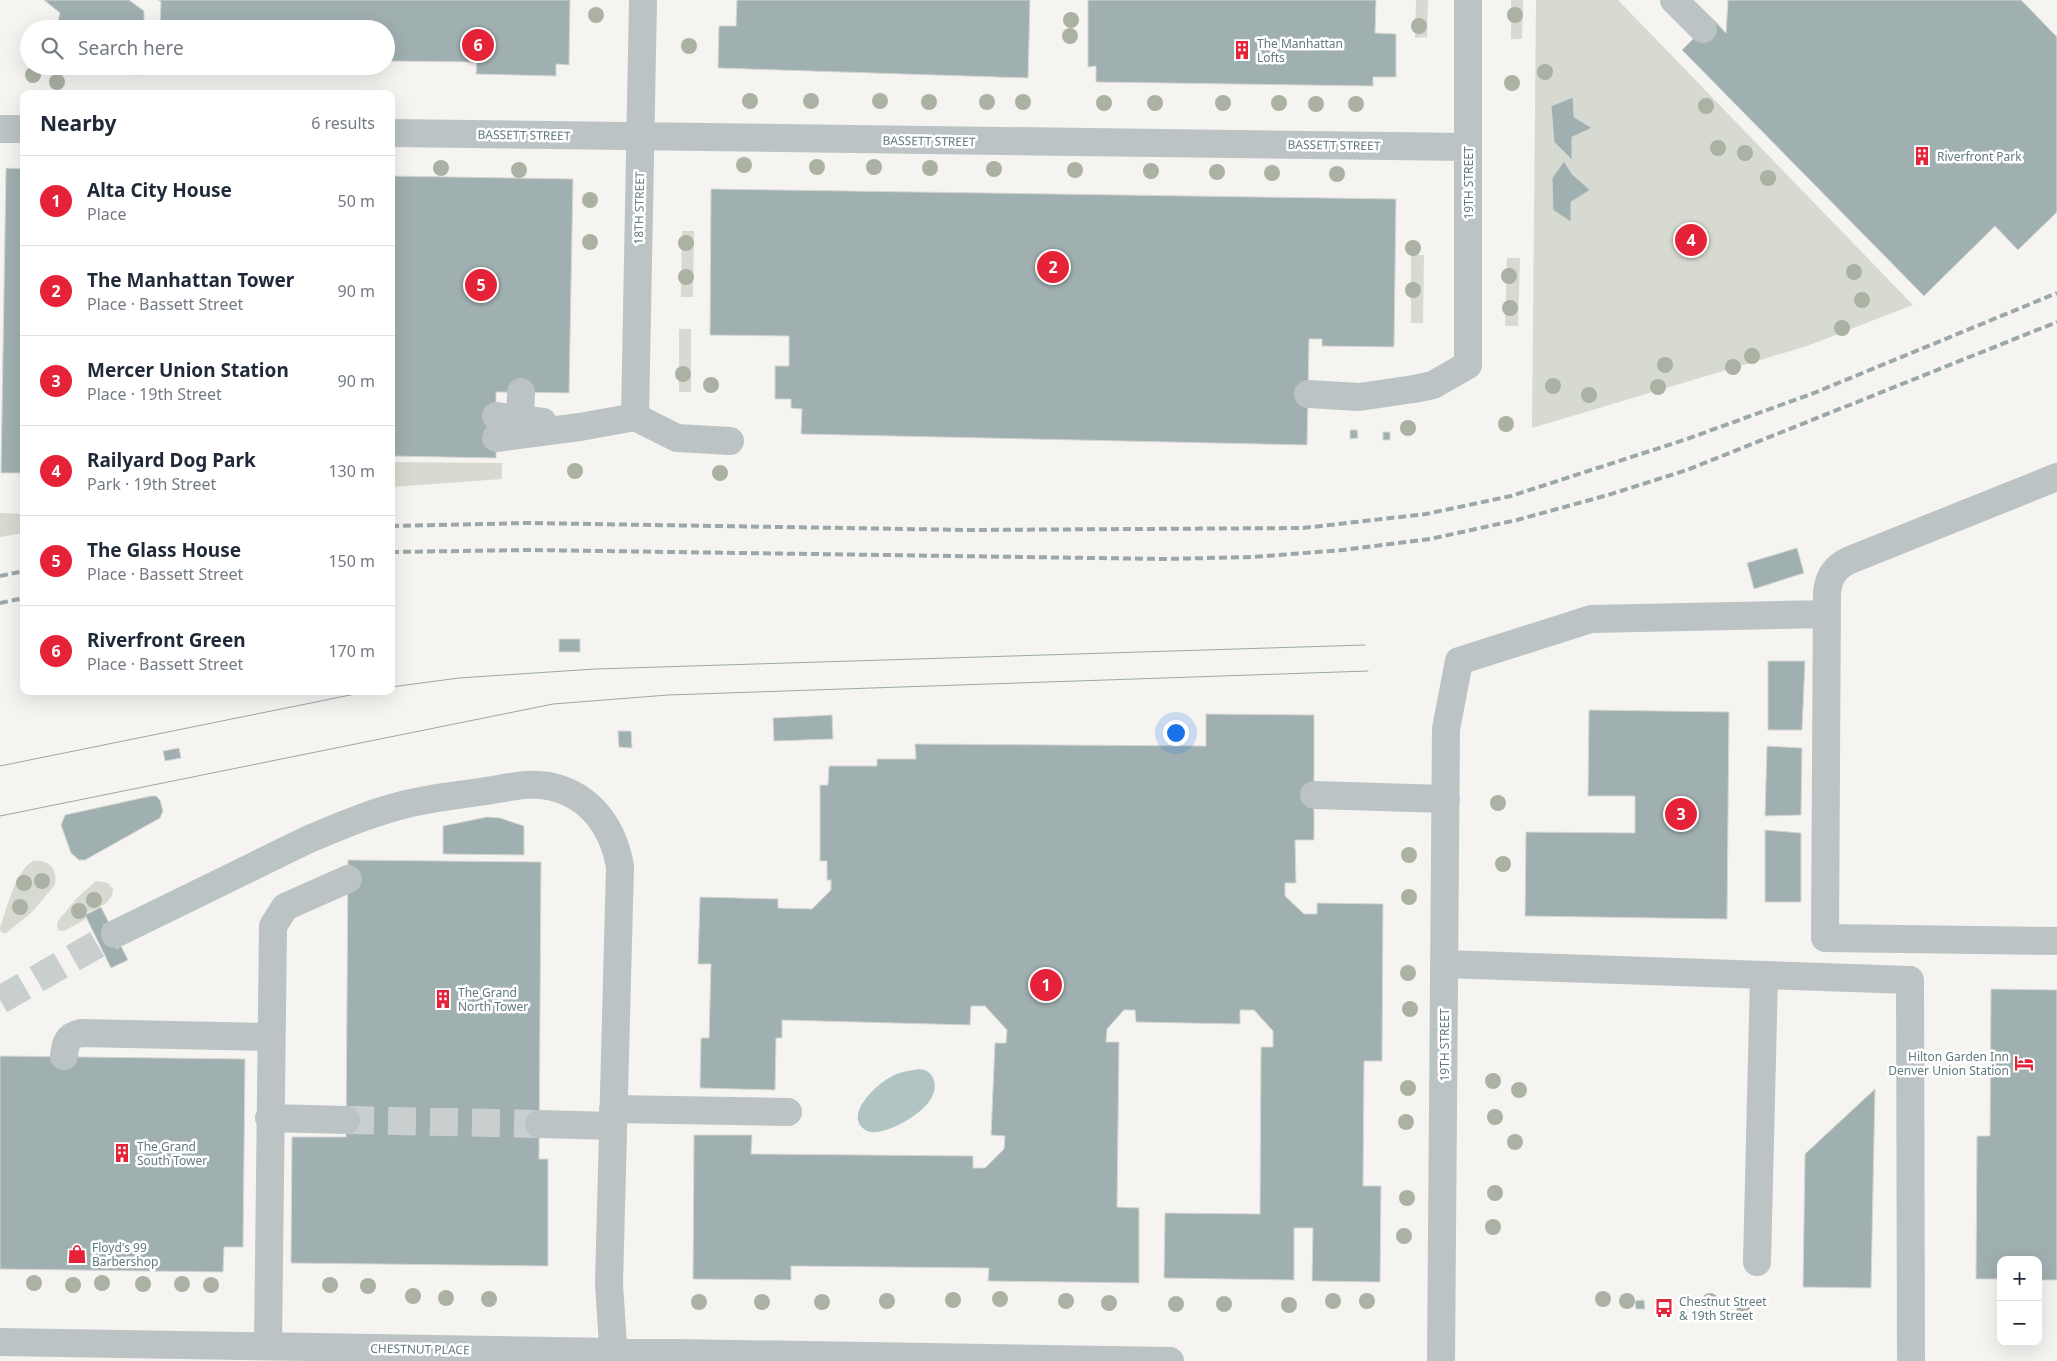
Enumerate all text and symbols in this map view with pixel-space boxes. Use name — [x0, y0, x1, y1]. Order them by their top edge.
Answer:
search box — [20, 20, 395, 75]
pin: 6 — [462, 26, 494, 64]
icon: search — [38, 34, 66, 62]
text: Search here — [78, 35, 184, 61]
place label: The Manhattan Lofts — [1257, 35, 1343, 66]
building icon: The Manhattan Lofts — [1231, 39, 1253, 61]
text: Nearby — [40, 109, 116, 137]
text: 6 results — [311, 112, 375, 134]
street label: BASSETT STREET — [477, 126, 571, 144]
street label: BASSETT STREET — [882, 132, 976, 150]
street label: BASSETT STREET — [1287, 136, 1381, 154]
building icon: Riverfront Park — [1911, 145, 1933, 167]
street label: 19TH STREET — [1460, 146, 1477, 220]
place label: Riverfront Park — [1937, 148, 2022, 165]
street label: 18TH STREET — [630, 171, 648, 245]
text: Alta City House — [87, 177, 232, 203]
text: 1 — [51, 190, 61, 212]
text: 50 m — [338, 190, 375, 212]
text: Place — [87, 203, 127, 225]
pin: 4 — [1675, 221, 1707, 259]
pin: 2 — [1037, 248, 1069, 286]
pin: 5 — [465, 266, 497, 304]
text: The Manhattan Tower — [87, 267, 294, 293]
text: 2 — [51, 280, 61, 302]
text: 90 m — [338, 280, 375, 302]
text: Place · Bassett Street — [87, 293, 243, 315]
text: Mercer Union Station — [87, 357, 289, 383]
text: 3 — [51, 370, 61, 392]
text: 90 m — [338, 370, 375, 392]
text: Place · 19th Street — [87, 383, 222, 405]
text: Railyard Dog Park — [87, 447, 256, 473]
text: 4 — [51, 460, 61, 482]
text: 130 m — [328, 460, 375, 482]
text: Park · 19th Street — [87, 473, 216, 495]
text: The Glass House — [87, 537, 241, 563]
text: 5 — [51, 550, 61, 572]
text: 150 m — [328, 550, 375, 572]
text: Place · Bassett Street — [87, 563, 243, 585]
text: Riverfront Green — [87, 627, 246, 653]
text: 6 — [51, 640, 61, 662]
text: 170 m — [328, 640, 375, 662]
text: Place · Bassett Street — [87, 653, 243, 675]
your location — [1163, 720, 1189, 746]
pin: 3 — [1665, 795, 1697, 833]
pin: 1 — [1030, 966, 1062, 1004]
place label: The Grand North Tower — [458, 984, 528, 1015]
building icon: The Grand North Tower — [432, 988, 454, 1010]
street label: 19TH STREET — [1436, 1008, 1453, 1082]
place label: Hilton Garden Inn Denver Union Station — [1888, 1048, 2009, 1079]
hotel icon: Hilton Garden Inn Denver Union Station — [2013, 1052, 2035, 1074]
place label: The Grand South Tower — [137, 1138, 207, 1169]
building icon: The Grand South Tower — [111, 1142, 133, 1164]
place label: Floyd's 99 Barbershop — [92, 1239, 158, 1270]
shop icon: Floyd's 99 Barbershop — [66, 1243, 88, 1265]
map controls — [1997, 1256, 2042, 1346]
button: + — [1997, 1256, 2042, 1301]
place label: Chestnut Street & 19th Street — [1679, 1293, 1767, 1324]
bus stop icon: Chestnut Street & 19th Street — [1653, 1297, 1675, 1319]
button: − — [1997, 1301, 2042, 1346]
street label: CHESTNUT PLACE — [370, 1340, 470, 1358]

